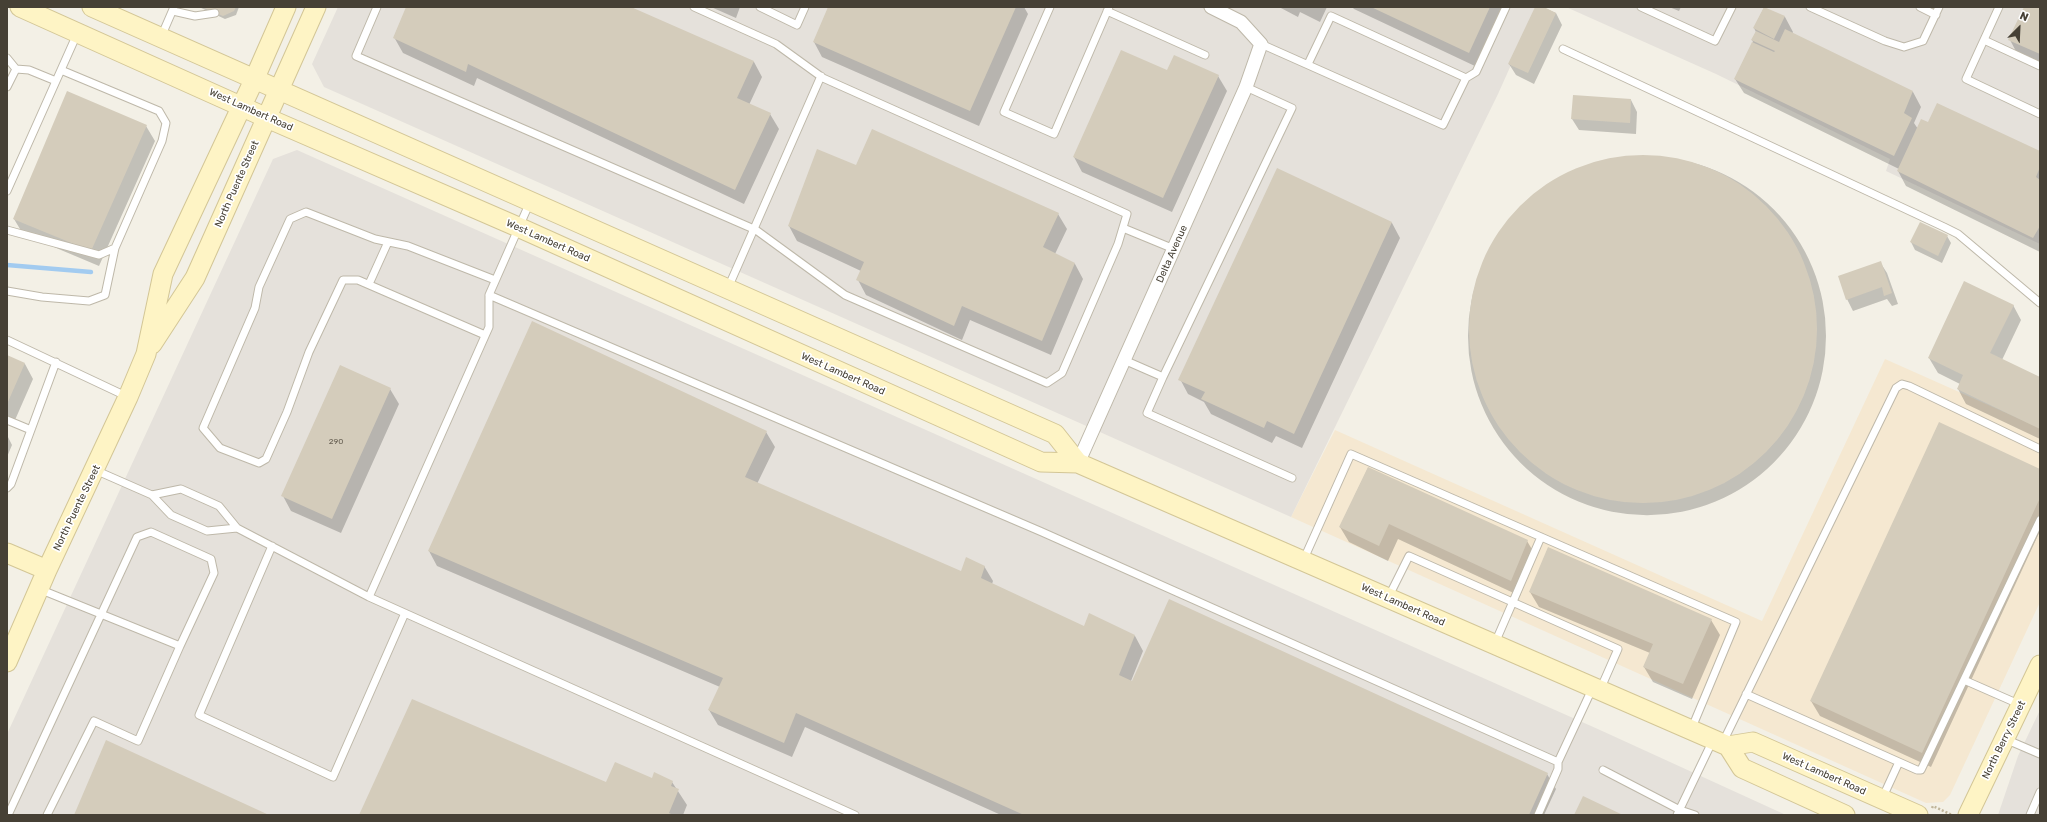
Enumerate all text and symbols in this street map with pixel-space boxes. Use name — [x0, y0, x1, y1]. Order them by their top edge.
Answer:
north arrow — [1999, 8, 2039, 48]
text: N — [2018, 9, 2030, 24]
street label: West Lambert Road — [207, 86, 295, 134]
street label: North Puente Street — [212, 139, 262, 229]
street label: West Lambert Road — [504, 217, 592, 265]
street label: Delta Avenue — [1154, 223, 1190, 285]
street label: West Lambert Road — [799, 350, 887, 398]
house number: 290 — [329, 437, 343, 447]
street label: North Puente Street — [51, 463, 103, 553]
street label: West Lambert Road — [1359, 581, 1447, 629]
street label: North Berry Street — [1980, 699, 2028, 781]
street label: West Lambert Road — [1780, 750, 1868, 798]

